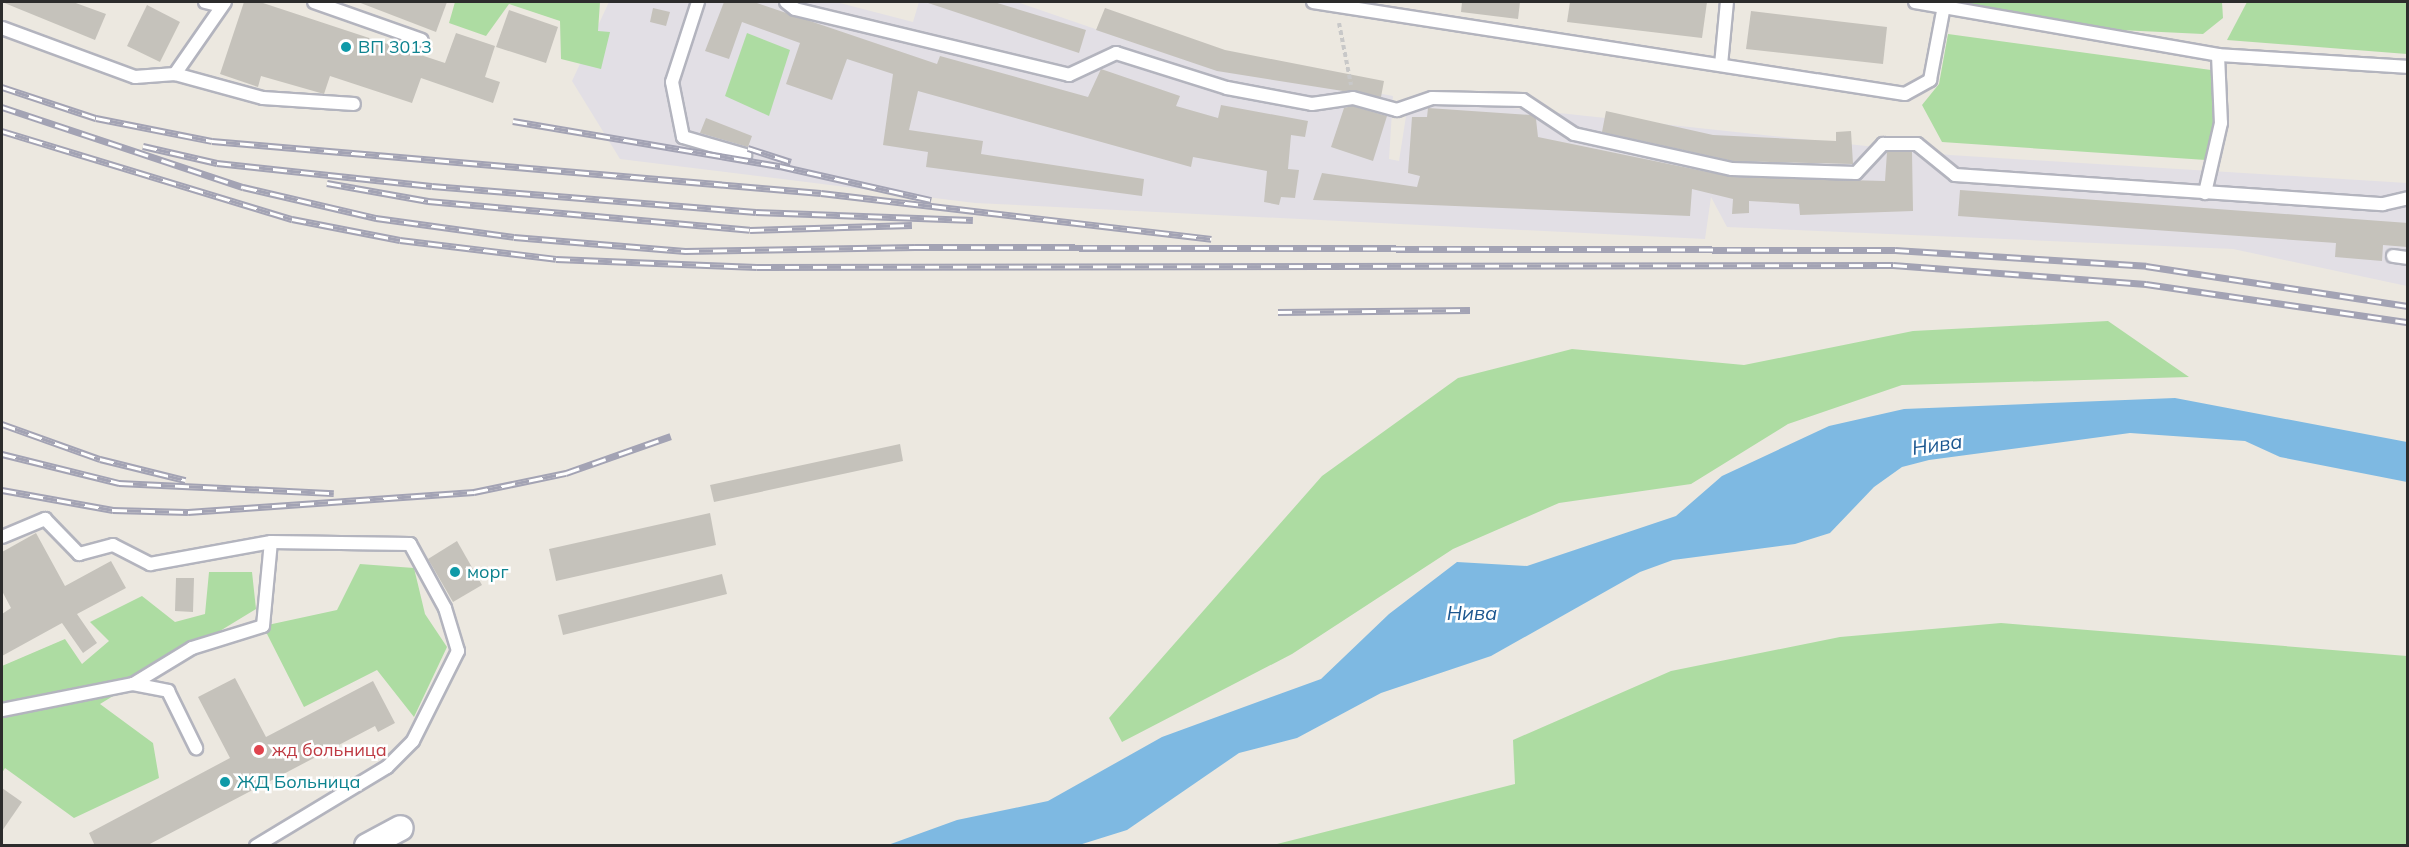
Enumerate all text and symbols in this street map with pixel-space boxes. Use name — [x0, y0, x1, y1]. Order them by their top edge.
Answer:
place label: ВП 3013 — [358, 36, 432, 58]
marker: ВП 3013 — [339, 40, 353, 54]
water label: Нива — [1910, 429, 1964, 459]
place label: морг — [467, 561, 509, 583]
marker: морг — [448, 565, 462, 579]
water label: Нива — [1447, 600, 1497, 624]
place label: жд больница — [272, 739, 387, 761]
marker: жд больница — [250, 741, 268, 759]
place label: ЖД Больница — [237, 771, 360, 793]
marker: ЖД Больница — [218, 775, 232, 789]

